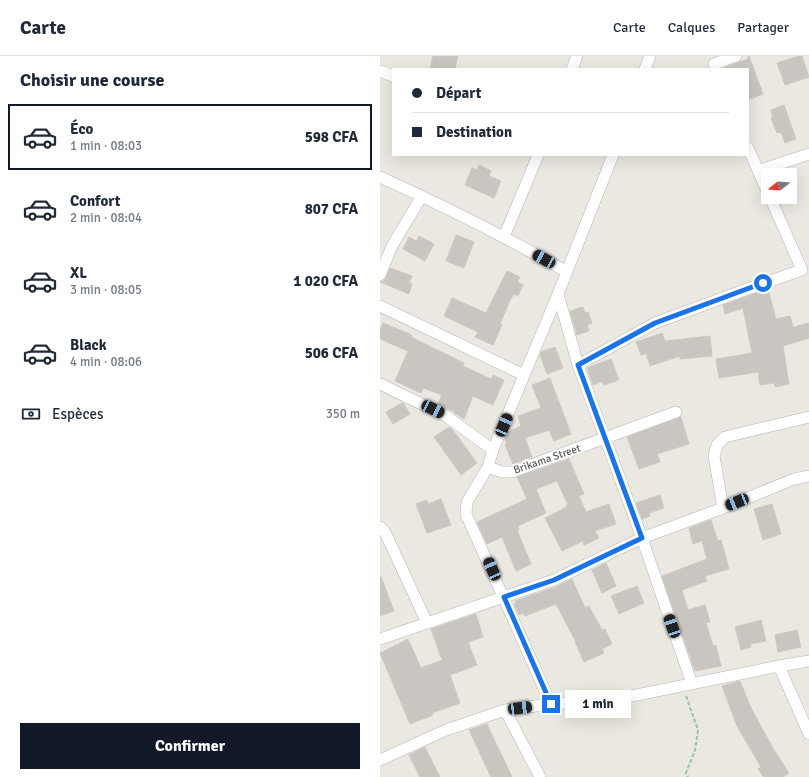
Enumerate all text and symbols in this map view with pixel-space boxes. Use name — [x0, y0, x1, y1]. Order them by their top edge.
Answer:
text: Carte — [20, 16, 66, 40]
text: Carte — [613, 19, 646, 36]
text: Calques — [668, 19, 715, 36]
text: Partager — [737, 19, 789, 36]
text: Choisir une course — [20, 69, 164, 91]
text: Départ — [436, 84, 481, 102]
icon: car — [22, 119, 58, 155]
text: Éco — [70, 120, 93, 138]
text: Destination — [436, 123, 512, 141]
text: 598 CFA — [305, 128, 358, 146]
text: 1 min · 08:03 — [70, 138, 142, 154]
north arrow — [761, 168, 797, 204]
map controls — [761, 168, 797, 204]
icon: car — [22, 191, 58, 227]
text: Confort — [70, 192, 120, 210]
text: 807 CFA — [305, 200, 358, 218]
text: 2 min · 08:04 — [70, 210, 142, 226]
car — [531, 248, 557, 270]
icon: car — [22, 263, 58, 299]
text: XL — [70, 264, 87, 282]
text: 1 020 CFA — [293, 272, 358, 290]
route start — [754, 274, 772, 292]
text: 3 min · 08:05 — [70, 282, 142, 298]
icon: car — [22, 335, 58, 371]
text: Black — [70, 336, 107, 354]
text: 506 CFA — [305, 344, 358, 362]
text: 4 min · 08:06 — [70, 354, 142, 370]
car — [420, 398, 446, 420]
icon: cash — [20, 403, 42, 425]
text: Espèces — [52, 405, 104, 423]
text: 350 m — [326, 406, 360, 422]
car — [494, 412, 514, 438]
street label: Brikama Street — [512, 441, 582, 477]
car — [724, 492, 750, 512]
car — [482, 556, 502, 582]
car — [662, 613, 682, 639]
callout: 1 min — [565, 690, 631, 718]
route end — [542, 695, 560, 713]
text: 1 min — [582, 696, 614, 712]
car — [507, 701, 533, 715]
button: Confirmer — [20, 723, 360, 769]

